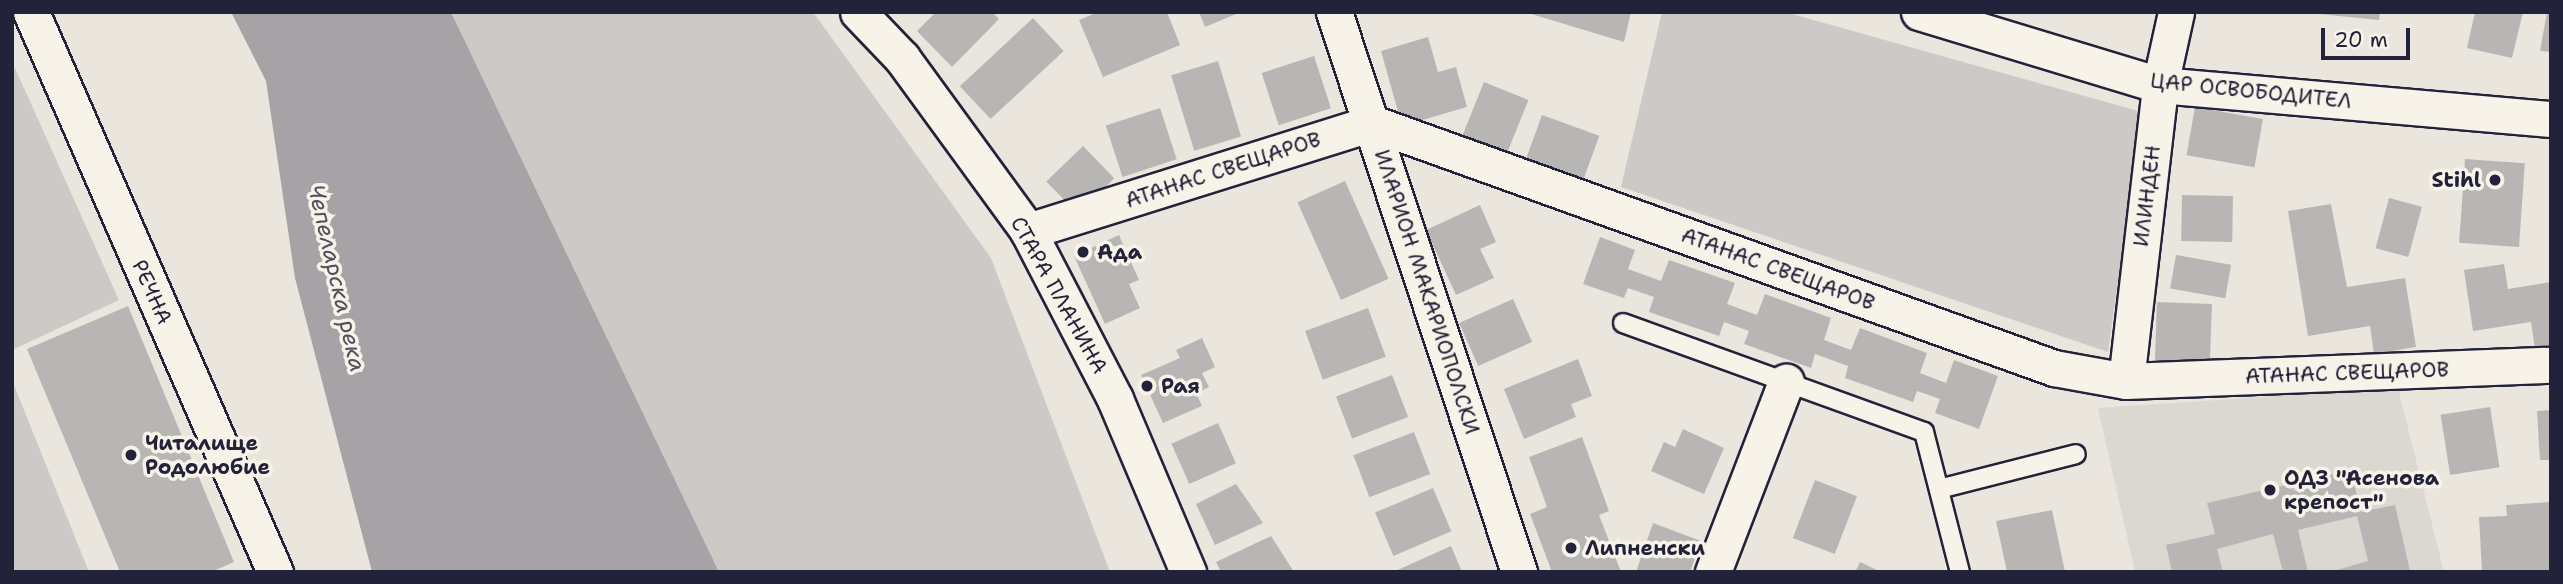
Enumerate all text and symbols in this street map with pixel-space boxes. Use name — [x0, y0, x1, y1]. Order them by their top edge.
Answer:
scale bar — [2325, 14, 2414, 58]
text: 20 m — [2334, 26, 2388, 54]
street label: ЦАР ОСВОБОДИТЕЛ — [2149, 68, 2353, 114]
street label: АТАНАС СВЕЩАРОВ — [1122, 126, 1324, 214]
street label: ИЛИНДЕН — [2128, 144, 2166, 248]
street label: ИЛАРИОН МАКАРИОПОЛСКИ — [1369, 146, 1485, 438]
place label: Stihl — [2432, 167, 2481, 193]
marker: Stihl — [2487, 172, 2503, 188]
water label: Чепеларска река — [302, 182, 372, 374]
street label: СТАРА ПЛАНИНА — [1005, 212, 1113, 378]
street label: АТАНАС СВЕЩАРОВ — [1678, 222, 1878, 316]
place label: Ада — [1097, 239, 1142, 265]
marker: Ада — [1075, 244, 1091, 260]
street label: РЕЧНА — [127, 256, 177, 328]
street label: АТАНАС СВЕЩАРОВ — [2245, 357, 2449, 389]
place label: Рая — [1161, 373, 1200, 399]
marker: Рая — [1139, 378, 1155, 394]
place label: Читалище Родолюбие — [145, 430, 270, 480]
marker: Читалище Родолюбие — [123, 447, 139, 463]
place label: ОДЗ "Асенова крепост" — [2284, 465, 2439, 515]
marker: ОДЗ "Асенова крепост" — [2262, 482, 2278, 498]
place label: Липненски — [1585, 535, 1705, 561]
marker: Липненски — [1563, 540, 1579, 556]

